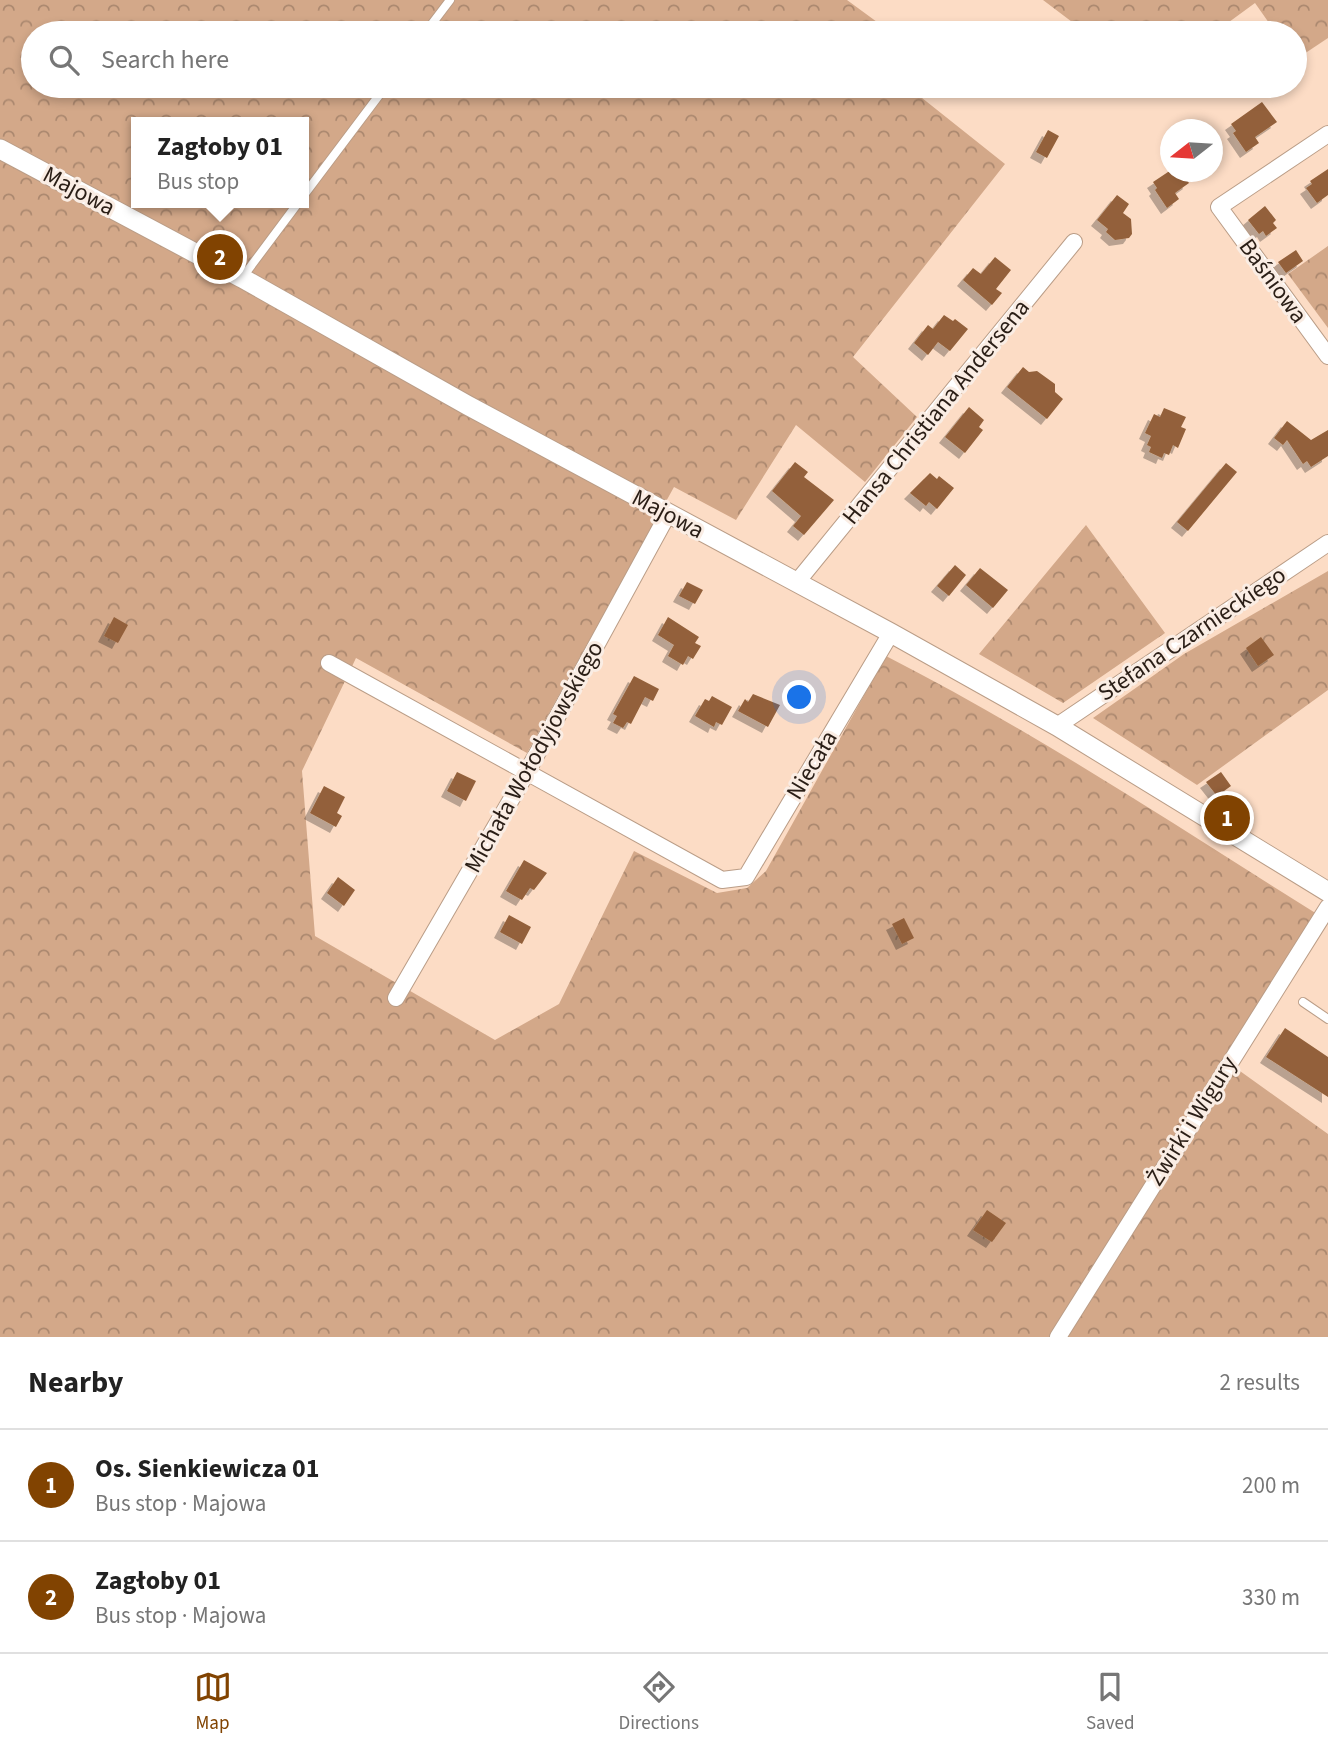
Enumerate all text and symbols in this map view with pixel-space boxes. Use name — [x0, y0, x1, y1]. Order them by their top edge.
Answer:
search box — [21, 21, 1307, 98]
icon: search — [45, 41, 83, 79]
text: Search here — [101, 41, 229, 78]
popup — [131, 117, 309, 208]
north arrow — [1160, 119, 1223, 182]
text: Zagłoby 01 — [157, 128, 283, 165]
street label: Majowa — [37, 157, 121, 225]
text: Bus stop — [157, 165, 239, 198]
pin: 2 — [197, 231, 243, 283]
street label: Baśniowa — [1230, 231, 1316, 331]
street label: Hansa Christiana Andersena — [834, 292, 1038, 532]
street label: Majowa — [626, 480, 710, 548]
street label: Stefana Czarnieckiego — [1091, 558, 1293, 710]
street label: Michała Wołodyjowskiego — [456, 635, 612, 879]
your location — [782, 680, 816, 714]
street label: Niecała — [778, 724, 846, 806]
pin: 1 — [1204, 792, 1250, 844]
street label: Żwirki i Wigury — [1138, 1049, 1246, 1193]
text: Nearby — [28, 1361, 123, 1404]
text: 2 results — [1220, 1366, 1300, 1399]
text: Os. Sienkiewicza 01 — [95, 1450, 320, 1487]
text: 1 — [45, 1469, 57, 1502]
text: 200 m — [1242, 1469, 1300, 1502]
text: Bus stop · Majowa — [95, 1487, 266, 1520]
text: Zagłoby 01 — [95, 1562, 221, 1599]
text: 2 — [45, 1581, 57, 1614]
text: 330 m — [1242, 1581, 1300, 1614]
text: Bus stop · Majowa — [95, 1599, 266, 1632]
tab: Map — [194, 1668, 232, 1737]
tab: Directions — [619, 1668, 699, 1737]
tab: Saved — [1086, 1668, 1134, 1737]

